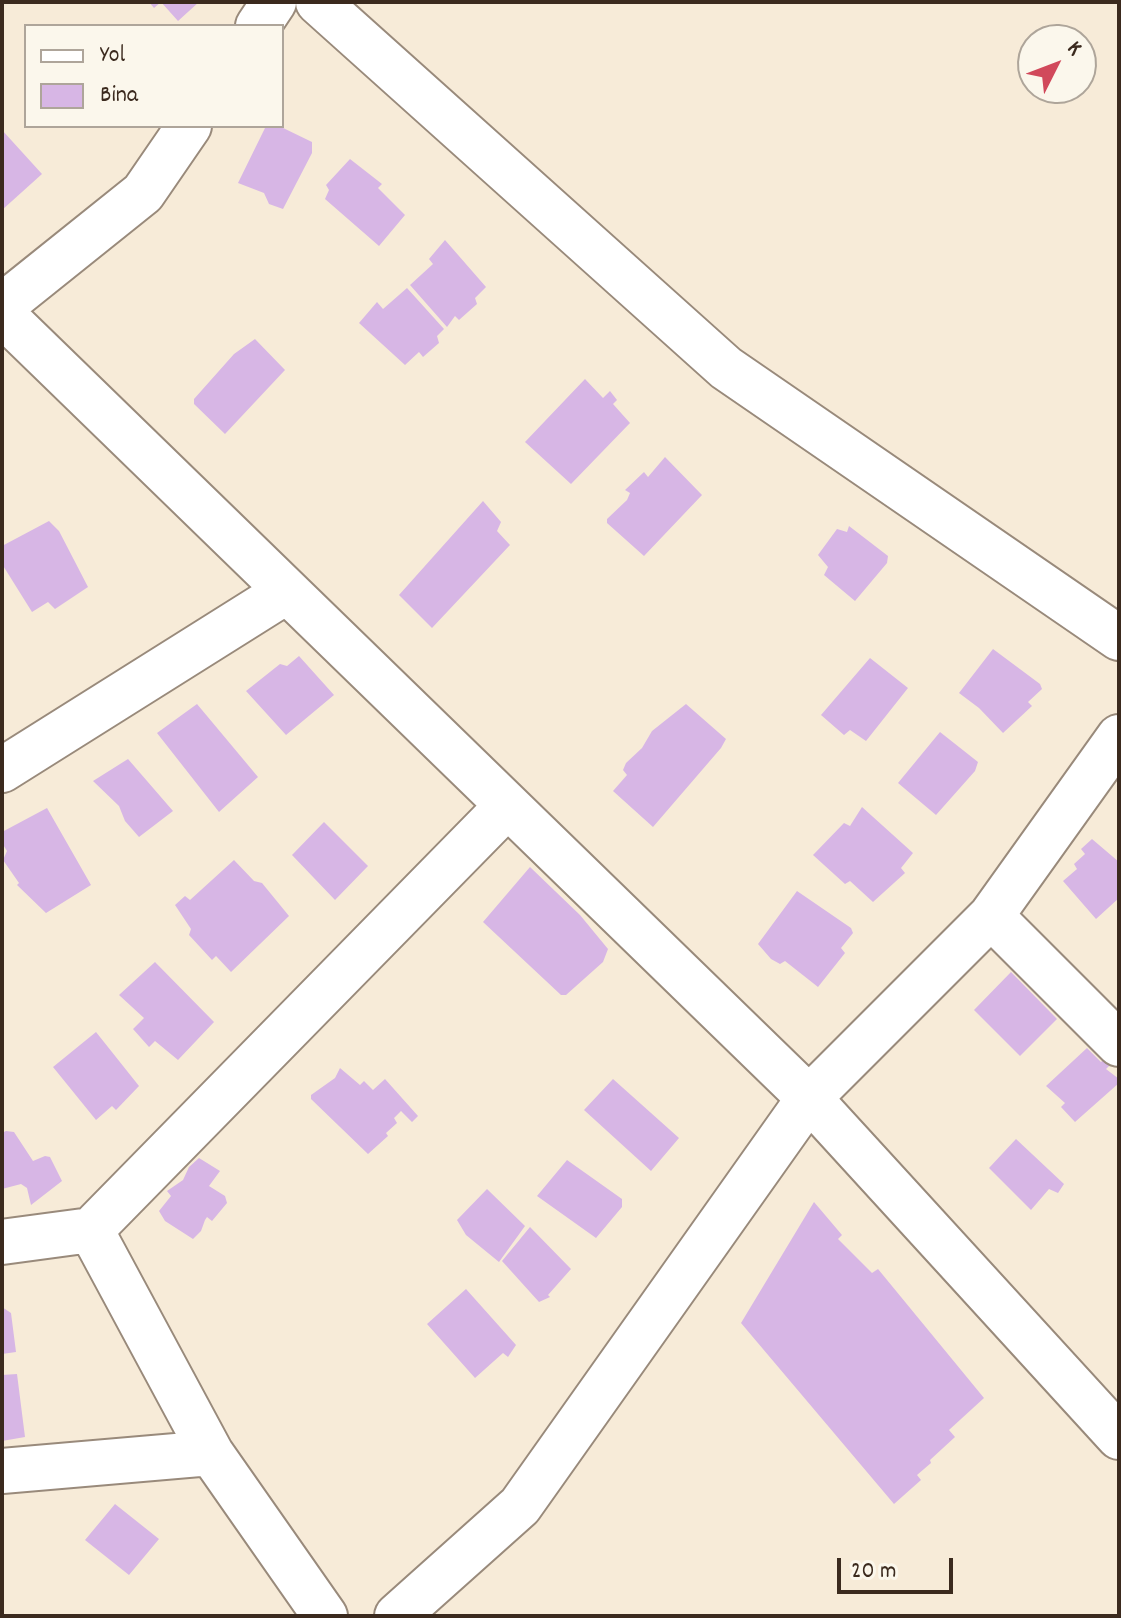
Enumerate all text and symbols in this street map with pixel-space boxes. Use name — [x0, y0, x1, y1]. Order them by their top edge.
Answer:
legend — [24, 24, 284, 128]
north arrow — [1017, 24, 1097, 104]
text: K — [1059, 35, 1089, 63]
text: Yol — [100, 39, 125, 73]
text: Bina — [100, 79, 138, 113]
scale bar — [841, 1542, 957, 1592]
text: 20 m — [851, 1555, 897, 1589]

